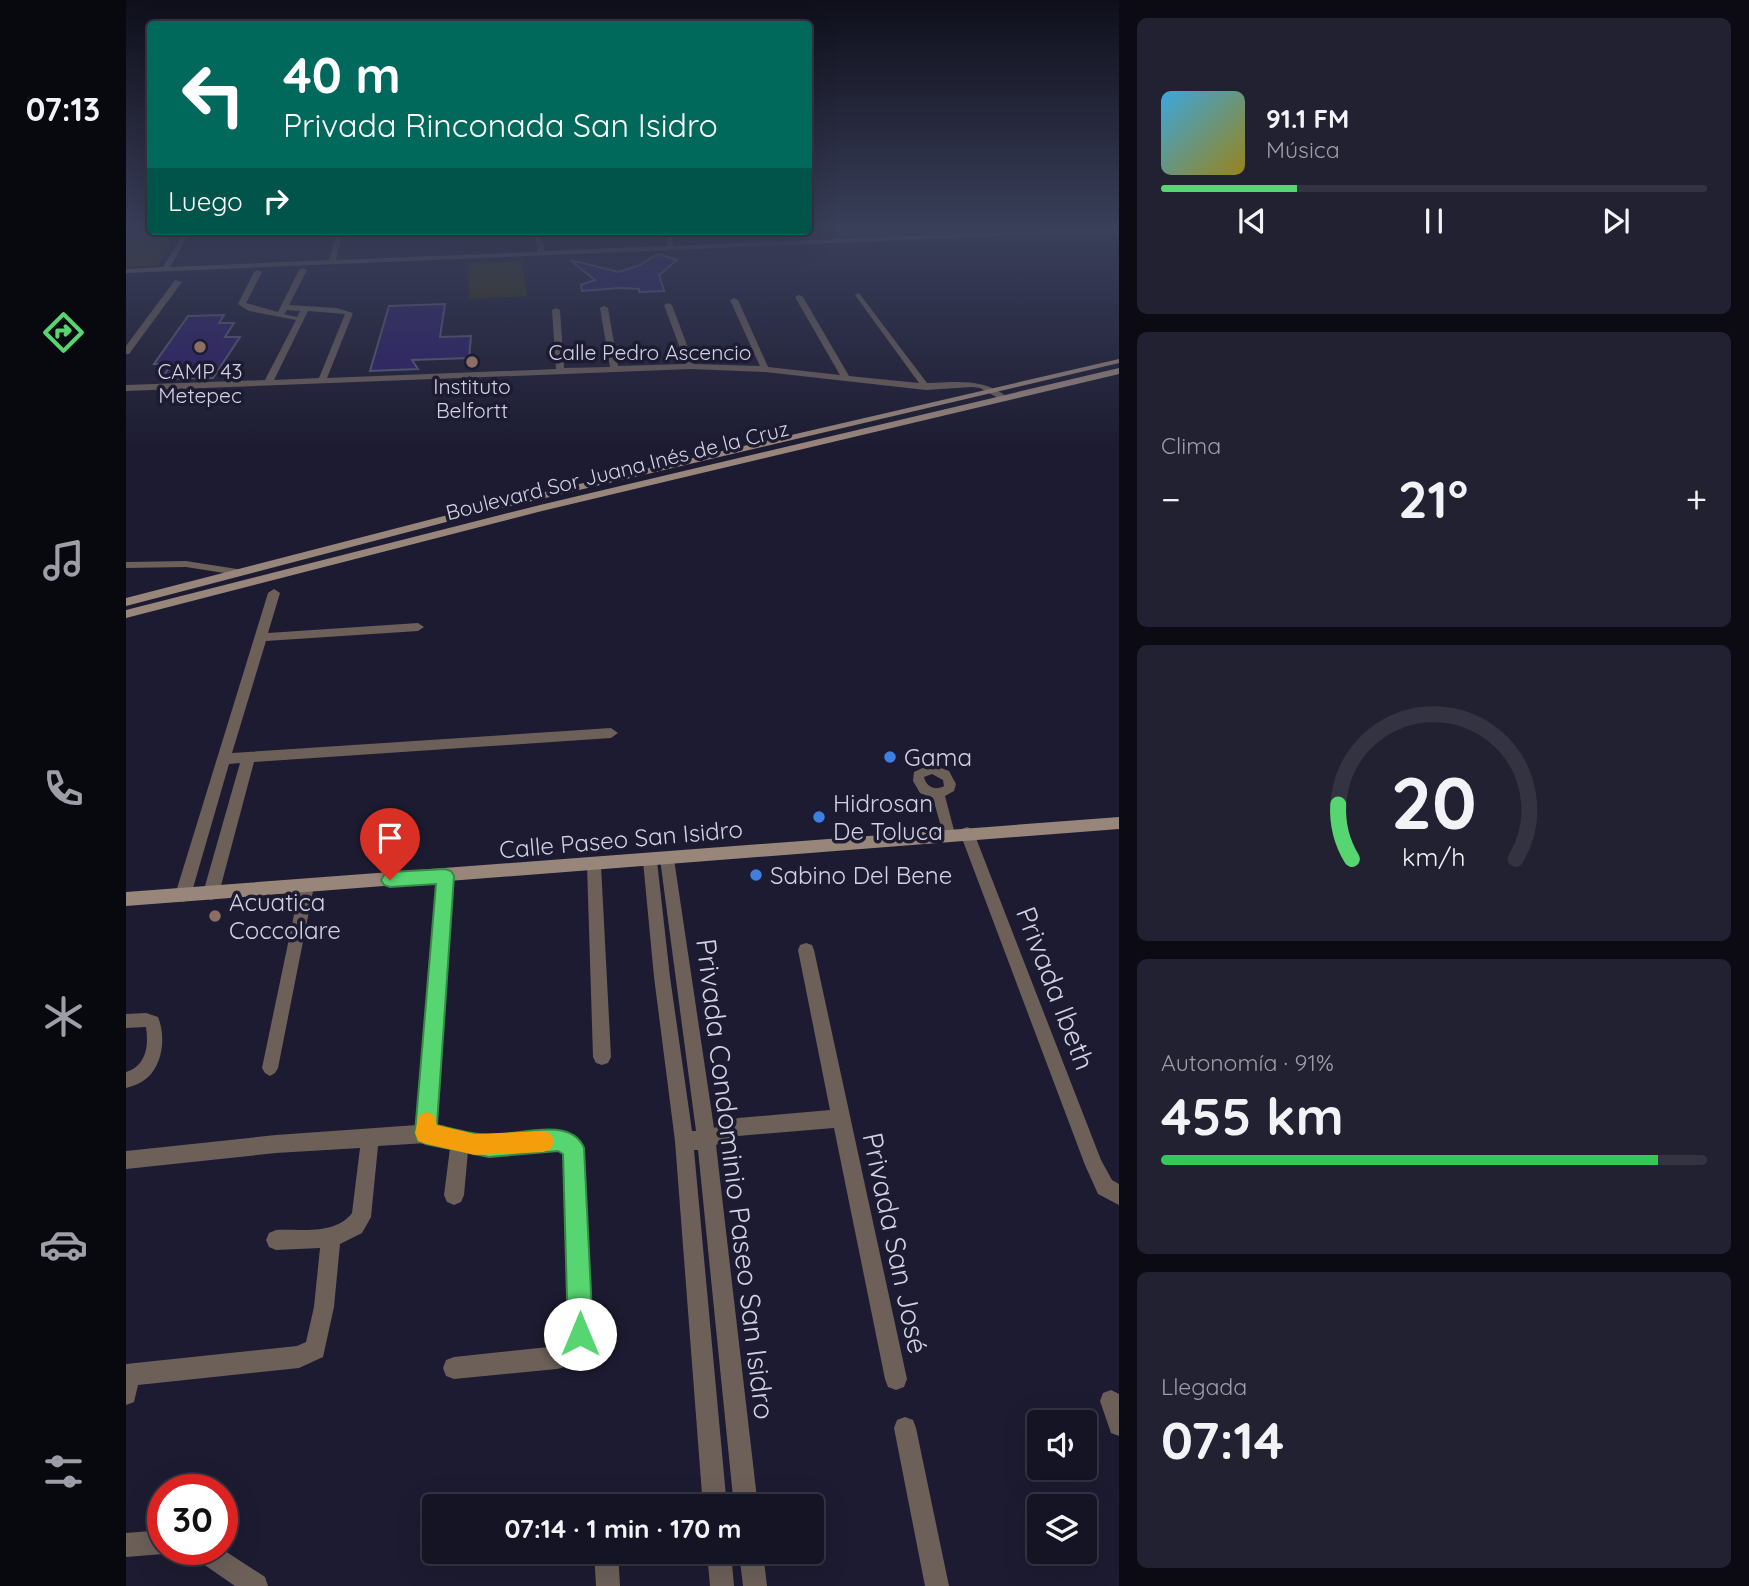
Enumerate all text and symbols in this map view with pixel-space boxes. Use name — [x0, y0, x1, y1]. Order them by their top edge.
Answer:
text: 40 m — [283, 44, 401, 105]
icon: left — [168, 49, 259, 140]
text: 07:13 — [26, 89, 100, 129]
text: 91.1 FM — [1266, 102, 1349, 135]
text: Privada Rinconada San Isidro — [283, 105, 718, 145]
text: Música — [1266, 135, 1340, 164]
icon: right — [257, 182, 295, 220]
text: Luego — [168, 185, 243, 218]
icon: previous — [1233, 202, 1271, 240]
icon: pause — [1415, 202, 1453, 240]
icon: next — [1597, 202, 1635, 240]
icon: directions — [39, 308, 88, 357]
marker: CAMP 43 Metepec — [192, 339, 208, 355]
street label: Calle Pedro Ascencio — [549, 339, 751, 365]
marker: Instituto Belfortt — [464, 354, 480, 370]
place label: CAMP 43 Metepec — [158, 358, 243, 408]
place label: Instituto Belfortt — [433, 373, 511, 423]
street label: Boulevard Sor Juana Inés de la Cruz — [443, 415, 791, 525]
text: Clima — [1161, 431, 1221, 460]
text: 21° — [1398, 466, 1468, 531]
text: − — [1161, 475, 1181, 523]
text: + — [1686, 475, 1707, 523]
icon: music — [39, 536, 88, 585]
place label: Gama — [904, 742, 972, 772]
marker: Gama — [882, 749, 898, 765]
text: 20 — [1391, 756, 1477, 847]
icon: phone — [39, 764, 88, 813]
place label: Hidrosan De Toluca — [833, 788, 943, 846]
pin — [360, 808, 420, 880]
marker: Hidrosan De Toluca — [811, 809, 827, 825]
street label: Calle Paseo San Isidro — [498, 813, 744, 865]
icon: arrive — [371, 819, 409, 857]
text: km/h — [1402, 841, 1466, 872]
place label: Sabino Del Bene — [770, 860, 952, 890]
marker: Sabino Del Bene — [748, 867, 764, 883]
place label: Acuatica Coccolare — [229, 887, 341, 945]
street label: Privada Ibeth — [1009, 901, 1103, 1075]
marker: Acuatica Coccolare — [207, 908, 223, 924]
street label: Privada Condominio Paseo San Isidro — [689, 937, 783, 1421]
icon: climate — [39, 992, 88, 1041]
text: Autonomía · 91% — [1161, 1048, 1334, 1077]
text: 455 km — [1161, 1083, 1344, 1148]
street label: Privada San José — [855, 1129, 937, 1357]
icon: car — [39, 1220, 88, 1269]
position arrow — [543, 1297, 617, 1371]
text: Llegada — [1161, 1372, 1247, 1401]
text: 07:14 — [1161, 1407, 1284, 1472]
map controls — [1027, 1410, 1097, 1564]
button: sound — [1027, 1410, 1097, 1480]
icon: filters — [39, 1447, 88, 1496]
speed limit sign: 30 — [147, 1474, 238, 1565]
button: layers — [1027, 1494, 1097, 1564]
text: 07:14 · 1 min · 170 m — [505, 1512, 741, 1545]

